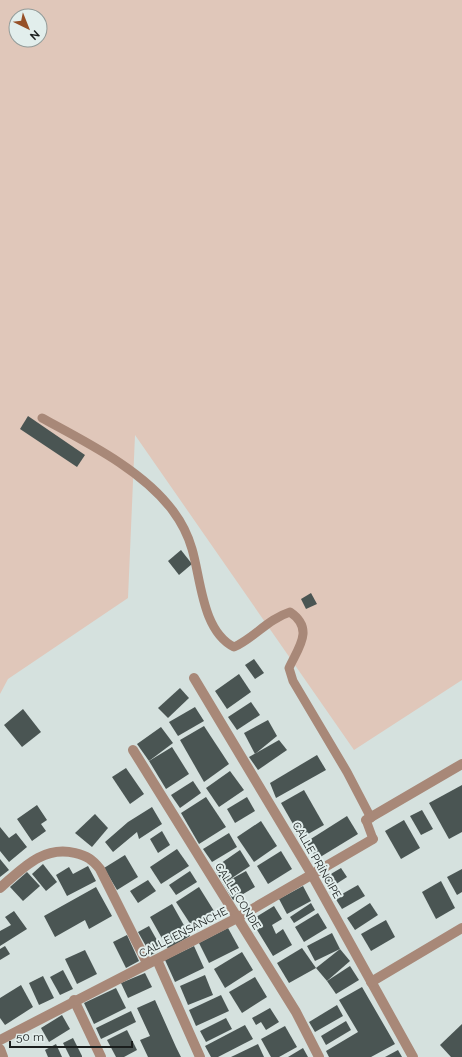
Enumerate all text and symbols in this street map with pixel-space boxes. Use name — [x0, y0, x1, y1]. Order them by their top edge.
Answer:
north arrow — [8, 8, 48, 48]
text: N — [27, 27, 42, 43]
street label: CALLE PRÍNCIPE — [289, 819, 345, 901]
street label: CALLE CONDE — [212, 861, 263, 932]
street label: CALLE ENSANCHE — [137, 904, 230, 960]
scale bar — [10, 1023, 132, 1049]
text: 50 m — [16, 1030, 44, 1044]

